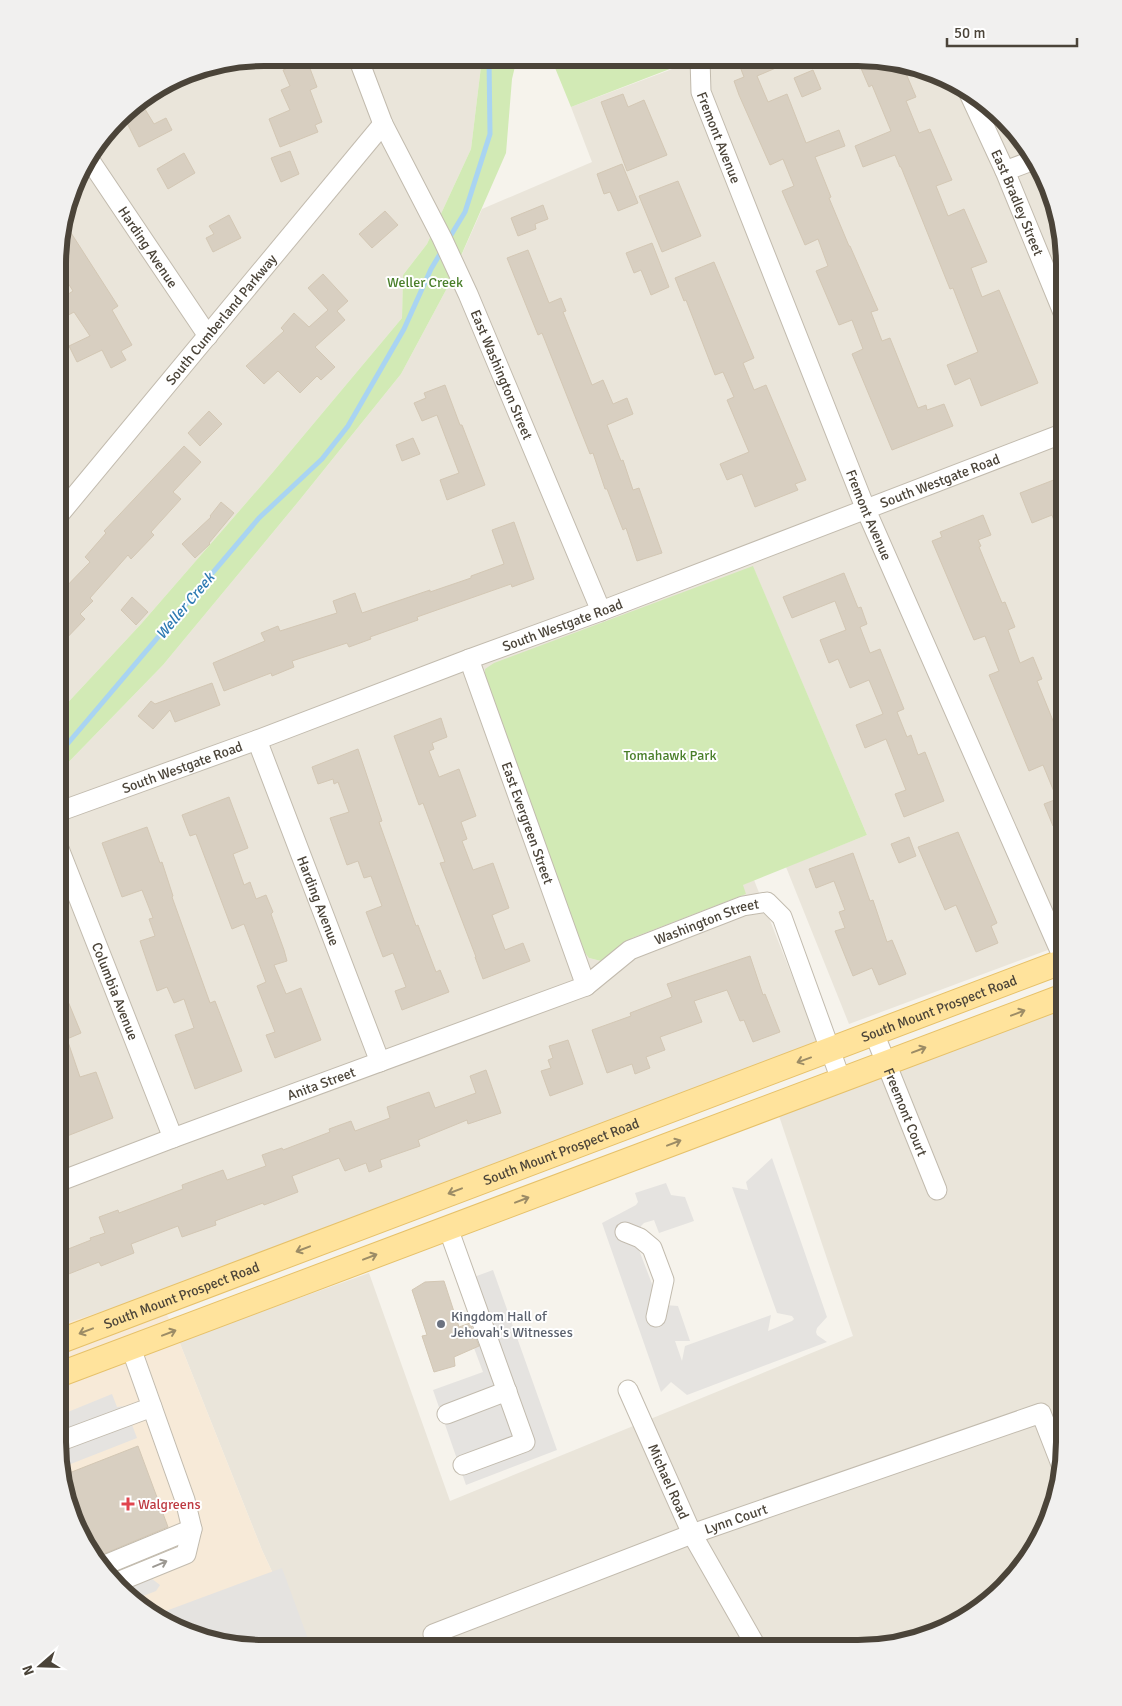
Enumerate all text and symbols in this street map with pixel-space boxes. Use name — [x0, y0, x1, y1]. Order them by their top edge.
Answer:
scale bar — [947, 15, 1077, 47]
text: 50 m — [954, 24, 985, 42]
street label: Fremont Avenue — [693, 89, 745, 186]
street label: East Bradley Street — [988, 146, 1047, 258]
street label: Harding Avenue — [115, 203, 182, 291]
street label: South Cumberland Parkway — [162, 250, 281, 388]
park label: Weller Creek — [387, 274, 463, 291]
street label: East Washington Street — [467, 307, 537, 442]
street label: South Westgate Road — [878, 450, 1002, 511]
street label: Fremont Avenue — [842, 467, 896, 563]
water label: Weller Creek — [152, 568, 219, 643]
street label: South Westgate Road — [500, 595, 625, 655]
street label: South Westgate Road — [120, 738, 245, 797]
park label: Tomahawk Park — [624, 747, 716, 764]
street label: East Evergreen Street — [498, 759, 557, 886]
street label: Harding Avenue — [294, 853, 343, 948]
street label: Washington Street — [652, 895, 760, 948]
street label: Columbia Avenue — [88, 940, 142, 1042]
street label: South Mount Prospect Road — [859, 971, 1019, 1046]
one-way arrow — [1010, 1008, 1026, 1017]
one-way arrow — [911, 1045, 926, 1054]
one-way arrow — [796, 1056, 812, 1065]
street label: Anita Street — [285, 1063, 358, 1104]
street label: Freemont Court — [880, 1065, 931, 1159]
street label: South Mount Prospect Road — [481, 1114, 641, 1189]
one-way arrow — [666, 1138, 681, 1147]
one-way arrow — [448, 1187, 463, 1196]
one-way arrow — [514, 1195, 529, 1204]
one-way arrow — [296, 1245, 311, 1254]
one-way arrow — [362, 1252, 377, 1261]
street label: South Mount Prospect Road — [101, 1258, 262, 1332]
place label: Kingdom Hall of Jehovah's Witnesses — [451, 1308, 573, 1341]
marker: Kingdom Hall of Jehovah's Witnesses — [435, 1318, 447, 1330]
one-way arrow — [78, 1327, 94, 1336]
one-way arrow — [160, 1328, 176, 1337]
street label: Michael Road — [644, 1441, 693, 1522]
place label: Walgreens — [138, 1496, 201, 1513]
marker: Walgreens — [122, 1498, 134, 1510]
street label: Lynn Court — [702, 1500, 770, 1538]
one-way arrow — [153, 1559, 168, 1568]
north arrow — [15, 1641, 65, 1691]
text: N — [19, 1663, 38, 1678]

